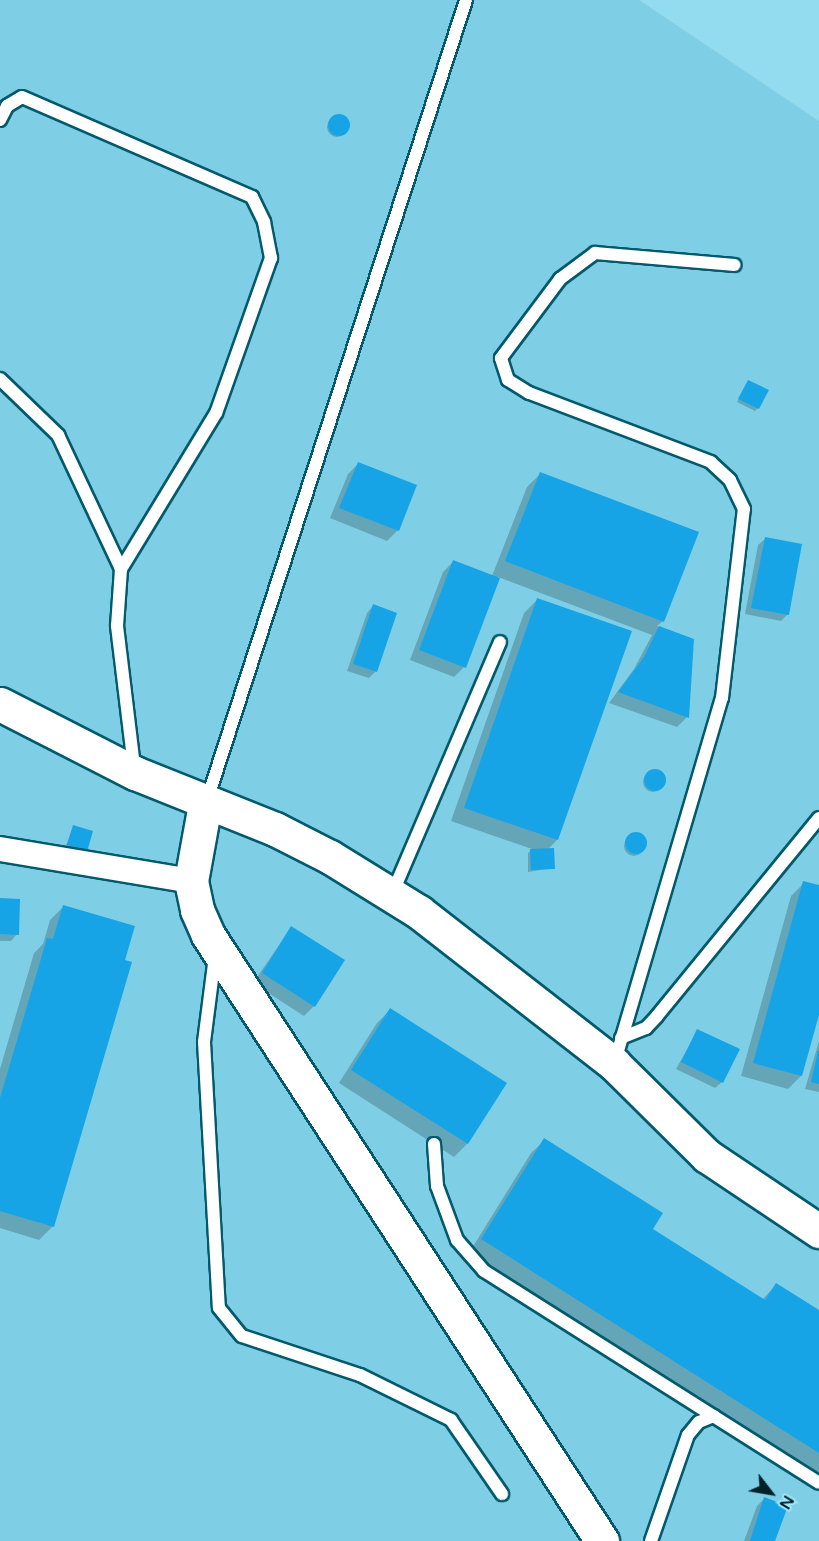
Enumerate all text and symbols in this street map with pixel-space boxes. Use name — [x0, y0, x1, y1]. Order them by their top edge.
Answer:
north arrow — [741, 1463, 801, 1523]
text: N — [775, 1492, 798, 1513]

